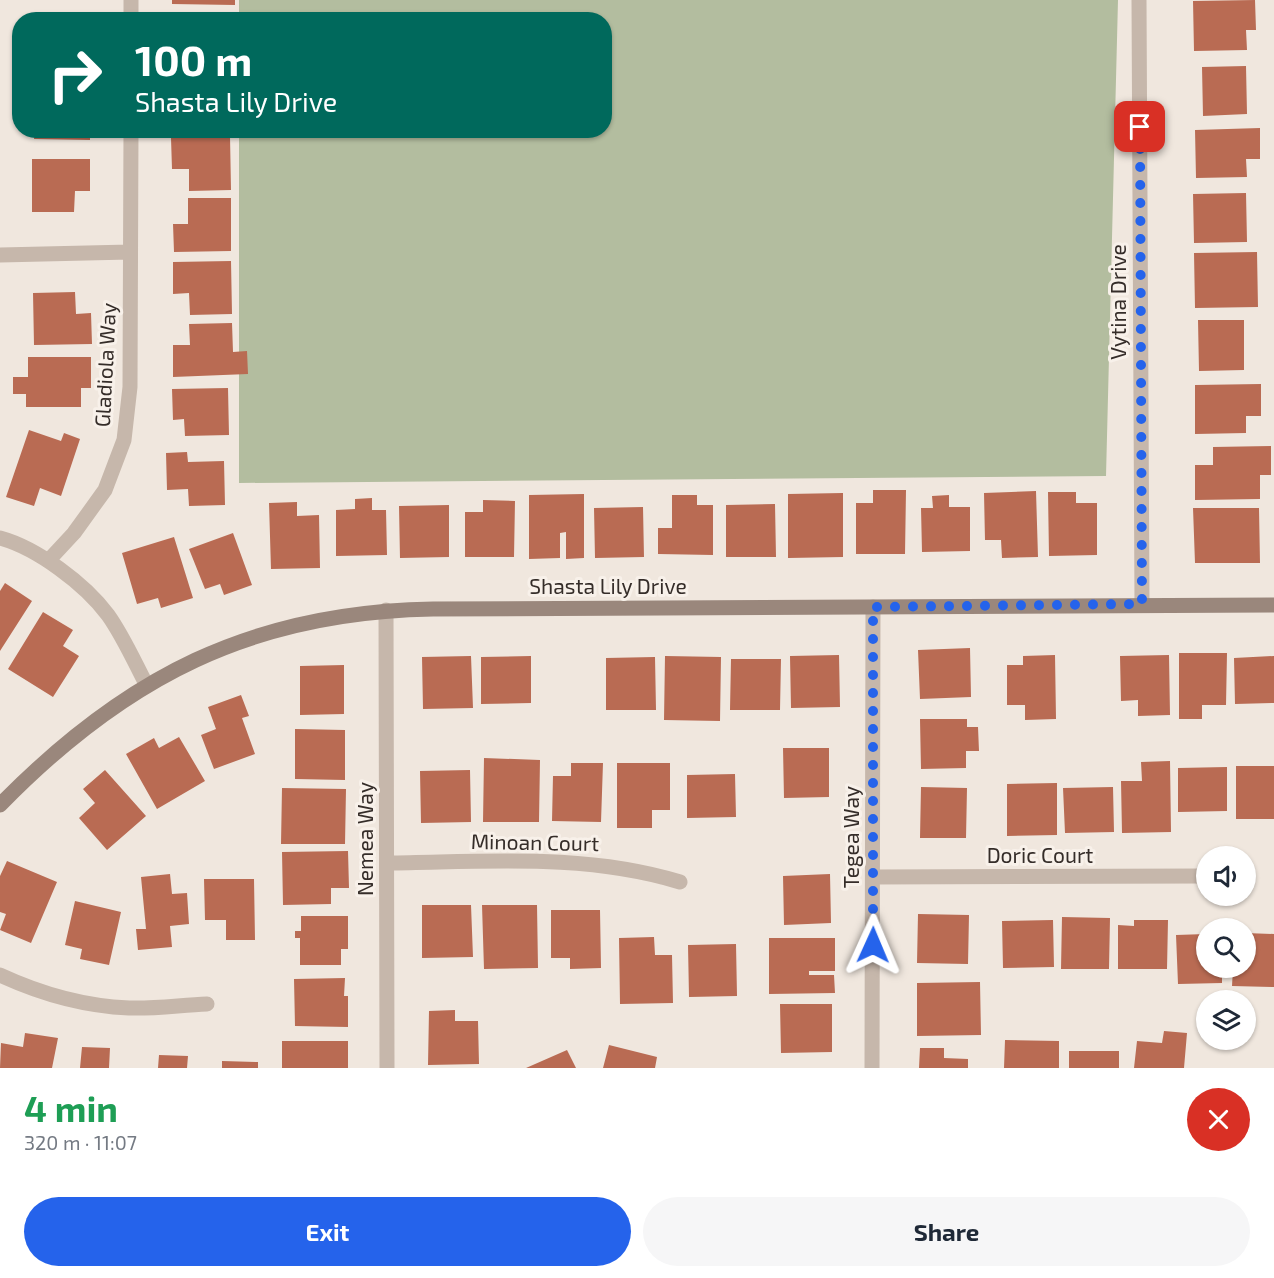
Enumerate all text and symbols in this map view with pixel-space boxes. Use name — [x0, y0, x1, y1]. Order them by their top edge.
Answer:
text: 100 m — [135, 34, 252, 84]
icon: right — [36, 36, 114, 114]
text: Shasta Lily Drive — [135, 85, 337, 117]
pin — [1114, 101, 1165, 152]
icon: arrive — [1123, 110, 1156, 143]
street label: Vytina Drive — [1105, 244, 1130, 360]
street label: Gladiola Way — [89, 302, 120, 428]
street label: Shasta Lily Drive — [529, 573, 687, 598]
street label: Nemea Way — [352, 782, 377, 896]
street label: Tegea Way — [838, 786, 863, 888]
street label: Minoan Court — [471, 828, 599, 855]
street label: Doric Court — [987, 842, 1093, 867]
map controls — [1196, 846, 1256, 1050]
button: sound — [1196, 846, 1256, 906]
position arrow — [841, 913, 905, 977]
button: search — [1196, 918, 1256, 978]
button: layers — [1196, 990, 1256, 1050]
text: 4 min — [24, 1086, 118, 1129]
button: close — [1187, 1088, 1250, 1151]
text: 320 m · 11:07 — [24, 1130, 137, 1154]
button: Exit — [24, 1197, 631, 1266]
button: Share — [643, 1197, 1250, 1266]

